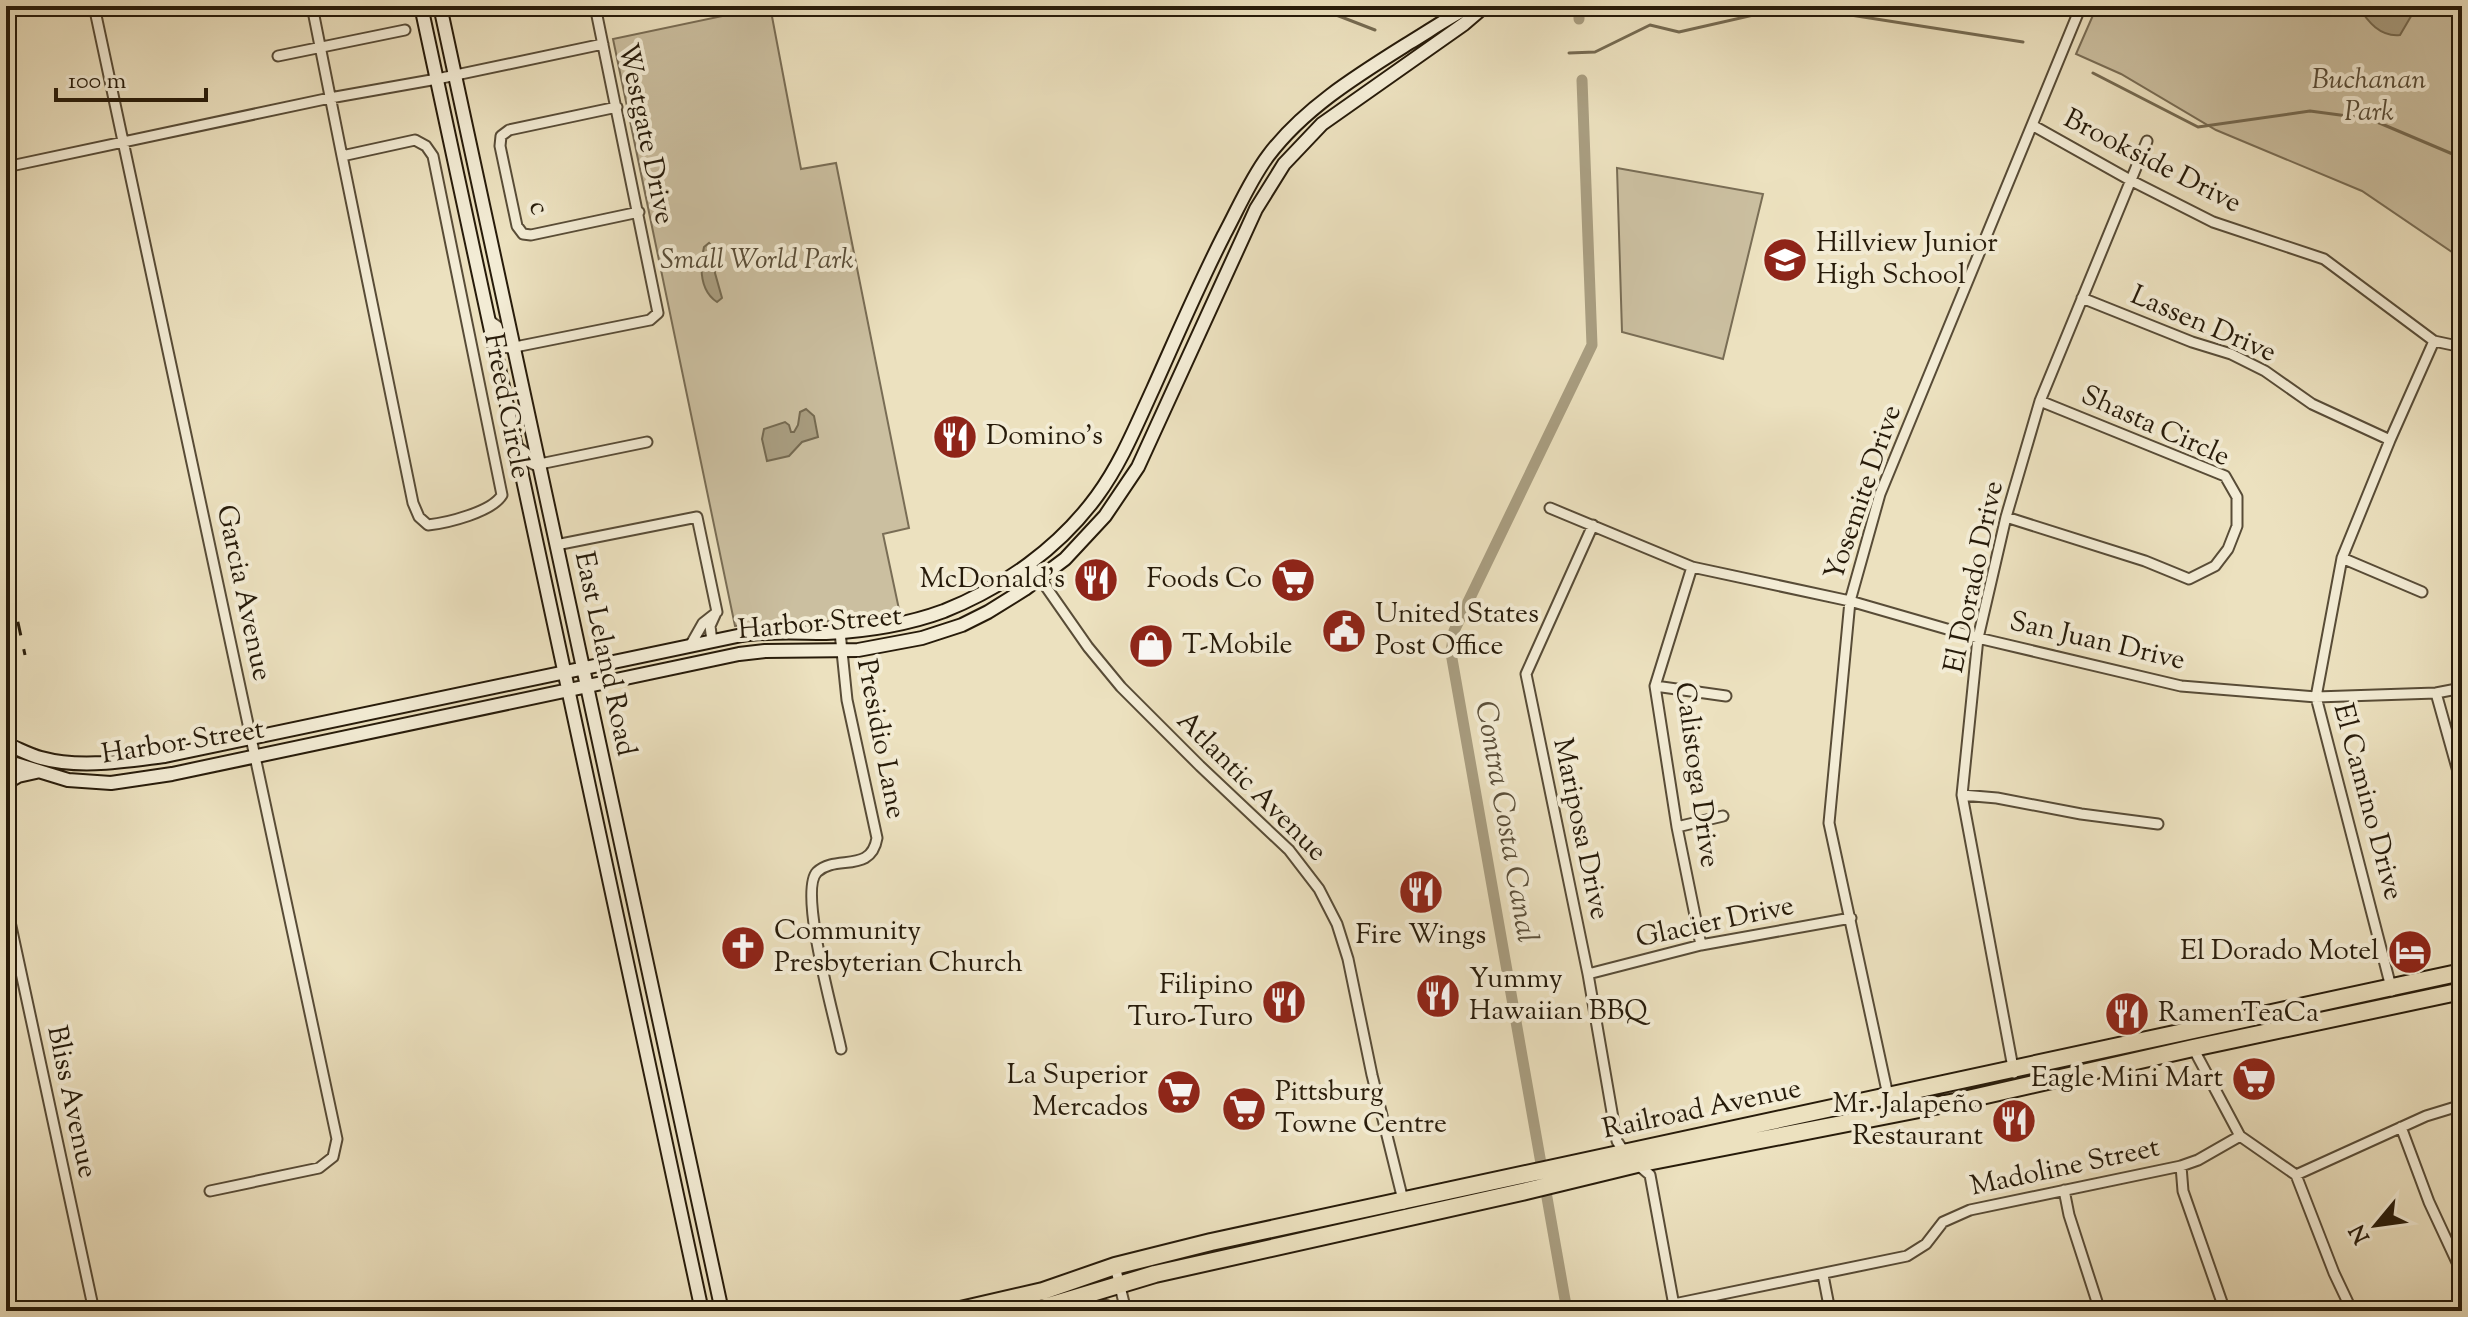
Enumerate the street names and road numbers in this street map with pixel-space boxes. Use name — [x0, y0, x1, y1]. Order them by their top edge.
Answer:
street label: Westgate Drive — [606, 40, 684, 228]
street label: Brookside Drive — [2056, 100, 2248, 224]
street label: c — [517, 196, 559, 220]
street label: Lassen Drive — [2124, 276, 2282, 374]
street label: Freed Circle — [472, 330, 540, 482]
street label: Shasta Circle — [2074, 376, 2236, 478]
street label: Yosemite Drive — [1815, 400, 1913, 586]
street label: El Dorado Drive — [1935, 477, 2015, 677]
street label: Garcia Avenue — [205, 501, 281, 685]
street label: East Leland Road — [563, 548, 645, 760]
street label: Harbor Street — [736, 597, 904, 651]
street label: San Juan Drive — [2005, 602, 2189, 682]
street label: Presidio Lane — [845, 656, 915, 822]
street label: Calistoga Drive — [1663, 680, 1729, 870]
street label: El Camino Drive — [2322, 699, 2412, 905]
street label: Atlantic Avenue — [1167, 703, 1335, 871]
street label: Harbor Street — [99, 710, 268, 776]
street label: Mariposa Drive — [1541, 735, 1619, 923]
street label: Glacier Drive — [1632, 887, 1798, 959]
street label: Bliss Avenue — [35, 1022, 107, 1182]
street label: Railroad Avenue — [1599, 1069, 1805, 1151]
street label: Madoline Street — [1967, 1128, 2164, 1208]

